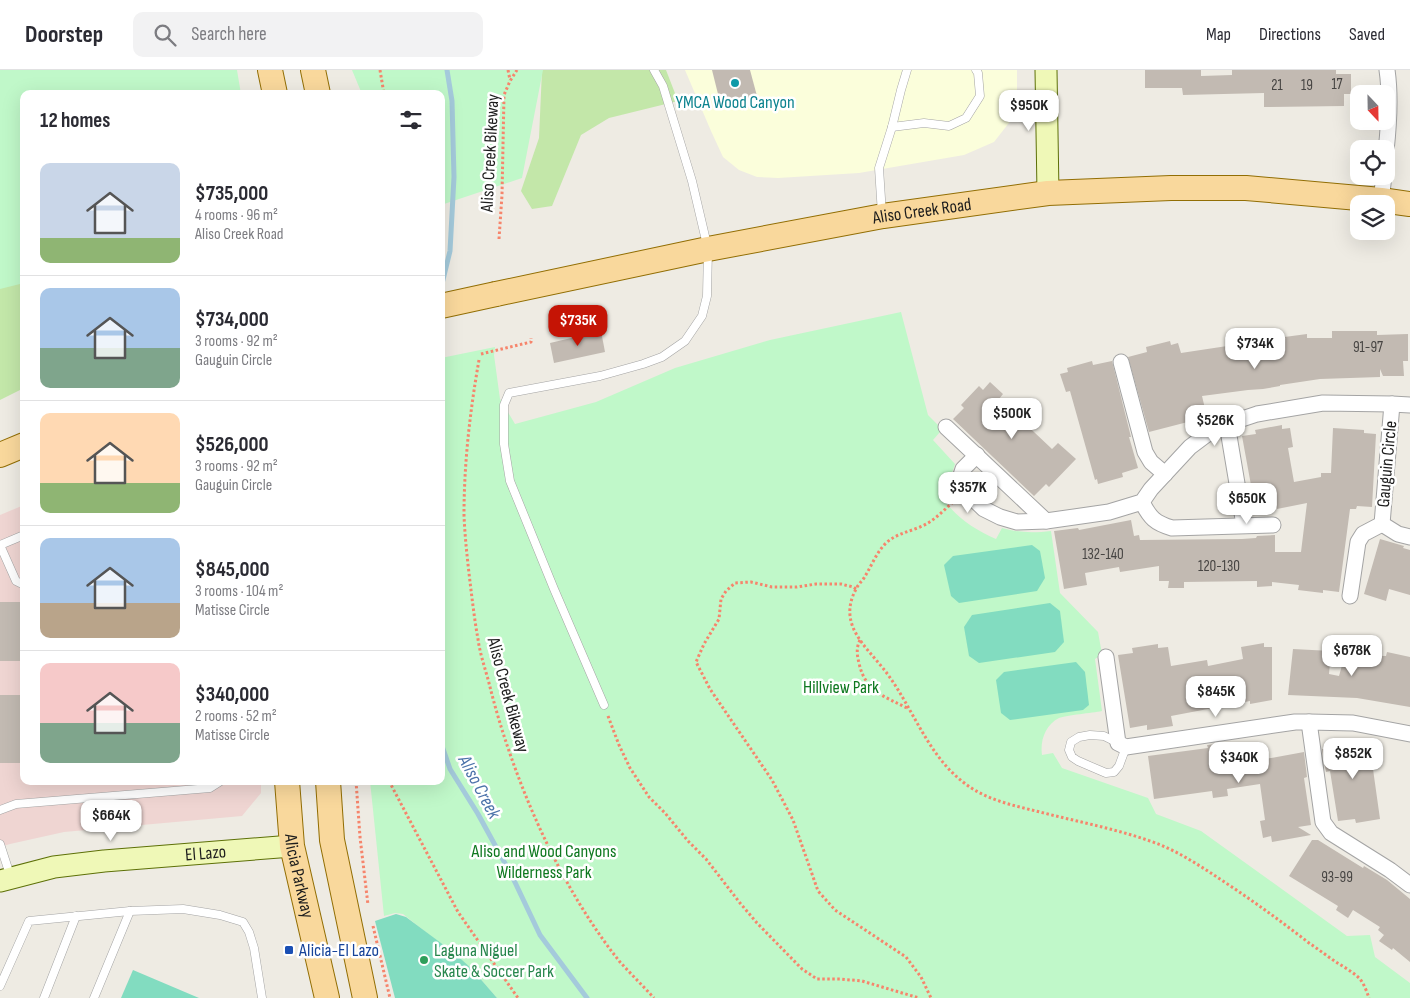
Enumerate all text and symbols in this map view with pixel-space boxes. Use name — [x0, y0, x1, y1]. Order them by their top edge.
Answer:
search box — [133, 12, 483, 57]
text: Doorstep — [25, 20, 103, 49]
icon: search — [151, 21, 179, 49]
text: Search here — [191, 23, 267, 46]
text: Map — [1206, 24, 1231, 45]
text: Directions — [1259, 24, 1321, 45]
text: Saved — [1349, 24, 1385, 45]
house number: 17 — [1331, 75, 1343, 94]
house number: 21 — [1271, 76, 1283, 95]
house number: 19 — [1301, 76, 1313, 95]
marker: YMCA Wood Canyon — [729, 77, 741, 89]
north arrow — [1350, 85, 1395, 130]
map controls — [1350, 85, 1395, 240]
pin: $950K — [994, 90, 1064, 132]
place label: YMCA Wood Canyon — [675, 92, 795, 113]
street label: Aliso Creek Bikeway — [476, 93, 504, 214]
text: $950K — [1010, 96, 1048, 115]
icon: filters — [397, 106, 425, 134]
text: 12 homes — [40, 108, 110, 133]
button: locate — [1350, 140, 1395, 185]
text: $735,000 — [195, 181, 268, 206]
icon: home — [80, 183, 140, 243]
street label: Aliso Creek Road — [870, 193, 973, 228]
button: layers — [1350, 195, 1395, 240]
text: 4 rooms · 96 m² — [195, 206, 278, 225]
text: Aliso Creek Road — [195, 225, 283, 244]
pin: $735K — [543, 304, 613, 347]
text: $734,000 — [195, 307, 269, 332]
icon: home — [80, 308, 140, 368]
text: $735K — [559, 311, 597, 330]
pin: $734K — [1220, 328, 1290, 370]
text: 3 rooms · 92 m² — [195, 332, 278, 351]
text: $734K — [1236, 334, 1274, 353]
house number: 91-97 — [1353, 338, 1383, 357]
text: Gauguin Circle — [195, 351, 272, 370]
pin: $500K — [977, 398, 1047, 440]
text: $500K — [993, 404, 1031, 423]
pin: $526K — [1180, 404, 1250, 447]
text: $526K — [1196, 411, 1234, 430]
street label: Gauguin Circle — [1373, 420, 1401, 508]
text: $526,000 — [195, 432, 269, 457]
icon: home — [80, 433, 140, 493]
text: 3 rooms · 92 m² — [195, 457, 278, 476]
pin: $357K — [933, 472, 1003, 514]
text: Gauguin Circle — [195, 476, 272, 495]
text: $357K — [949, 478, 987, 497]
pin: $650K — [1212, 482, 1282, 525]
text: $650K — [1228, 489, 1266, 508]
house number: 132-140 — [1082, 545, 1124, 564]
text: $845,000 — [195, 557, 270, 582]
house number: 120-130 — [1198, 557, 1240, 576]
icon: home — [80, 558, 140, 618]
text: 3 rooms · 104 m² — [195, 582, 283, 601]
text: Matisse Circle — [195, 601, 270, 620]
street label: Aliso Creek Bikeway — [482, 634, 533, 755]
pin: $678K — [1317, 634, 1387, 677]
text: $678K — [1333, 641, 1371, 660]
pin: $845K — [1181, 676, 1251, 718]
park label: Hillview Park — [803, 677, 879, 698]
text: $340,000 — [195, 682, 269, 707]
text: $845K — [1197, 682, 1235, 701]
icon: home — [80, 683, 140, 743]
text: 2 rooms · 52 m² — [195, 707, 277, 726]
text: Matisse Circle — [195, 726, 270, 745]
pin: $852K — [1318, 738, 1388, 780]
pin: $340K — [1204, 742, 1274, 784]
text: $852K — [1334, 744, 1372, 763]
text: $340K — [1220, 748, 1258, 767]
water label: Aliso Creek — [452, 750, 506, 824]
pin: $664K — [76, 800, 146, 842]
text: $664K — [92, 806, 130, 825]
street label: Alicia Parkway — [281, 832, 319, 920]
street label: El Lazo — [184, 841, 227, 865]
park label: Aliso and Wood Canyons Wilderness Park — [471, 841, 616, 883]
house number: 93-99 — [1321, 868, 1353, 887]
place label: Alicia-El Lazo — [298, 940, 379, 961]
place label: Laguna Niguel Skate & Soccer Park — [434, 940, 554, 982]
marker: Alicia-El Lazo — [283, 944, 295, 956]
marker: Laguna Niguel Skate & Soccer Park — [418, 954, 430, 966]

